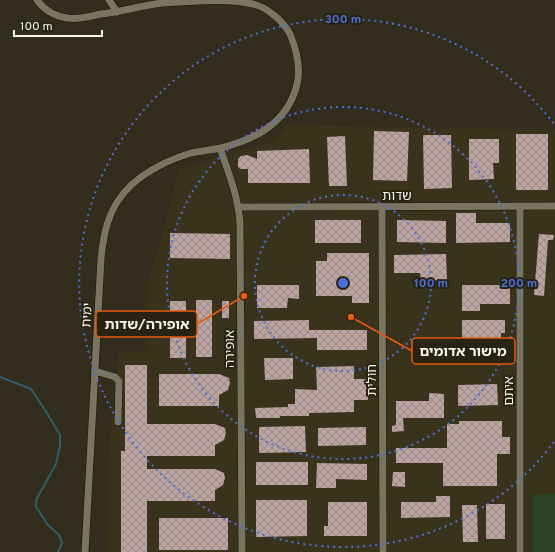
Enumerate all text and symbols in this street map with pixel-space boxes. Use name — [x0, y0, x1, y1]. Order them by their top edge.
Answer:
scale bar — [14, 12, 102, 38]
text: 300 m — [325, 12, 361, 28]
text: 100 m — [20, 19, 53, 35]
street label: שדות — [382, 189, 412, 205]
centre of rings — [336, 276, 350, 290]
text: 100 m — [414, 276, 448, 292]
text: 200 m — [501, 276, 537, 292]
street label: ימית — [79, 302, 97, 328]
callout: אופירה/שדות — [96, 311, 197, 337]
text: אופירה/שדות — [104, 317, 190, 334]
street label: אופירה — [223, 330, 239, 368]
callout: מישור אדומים — [412, 338, 515, 364]
text: מישור אדומים — [419, 344, 507, 361]
street label: חולית — [365, 364, 381, 396]
street label: איתם — [502, 376, 518, 406]

